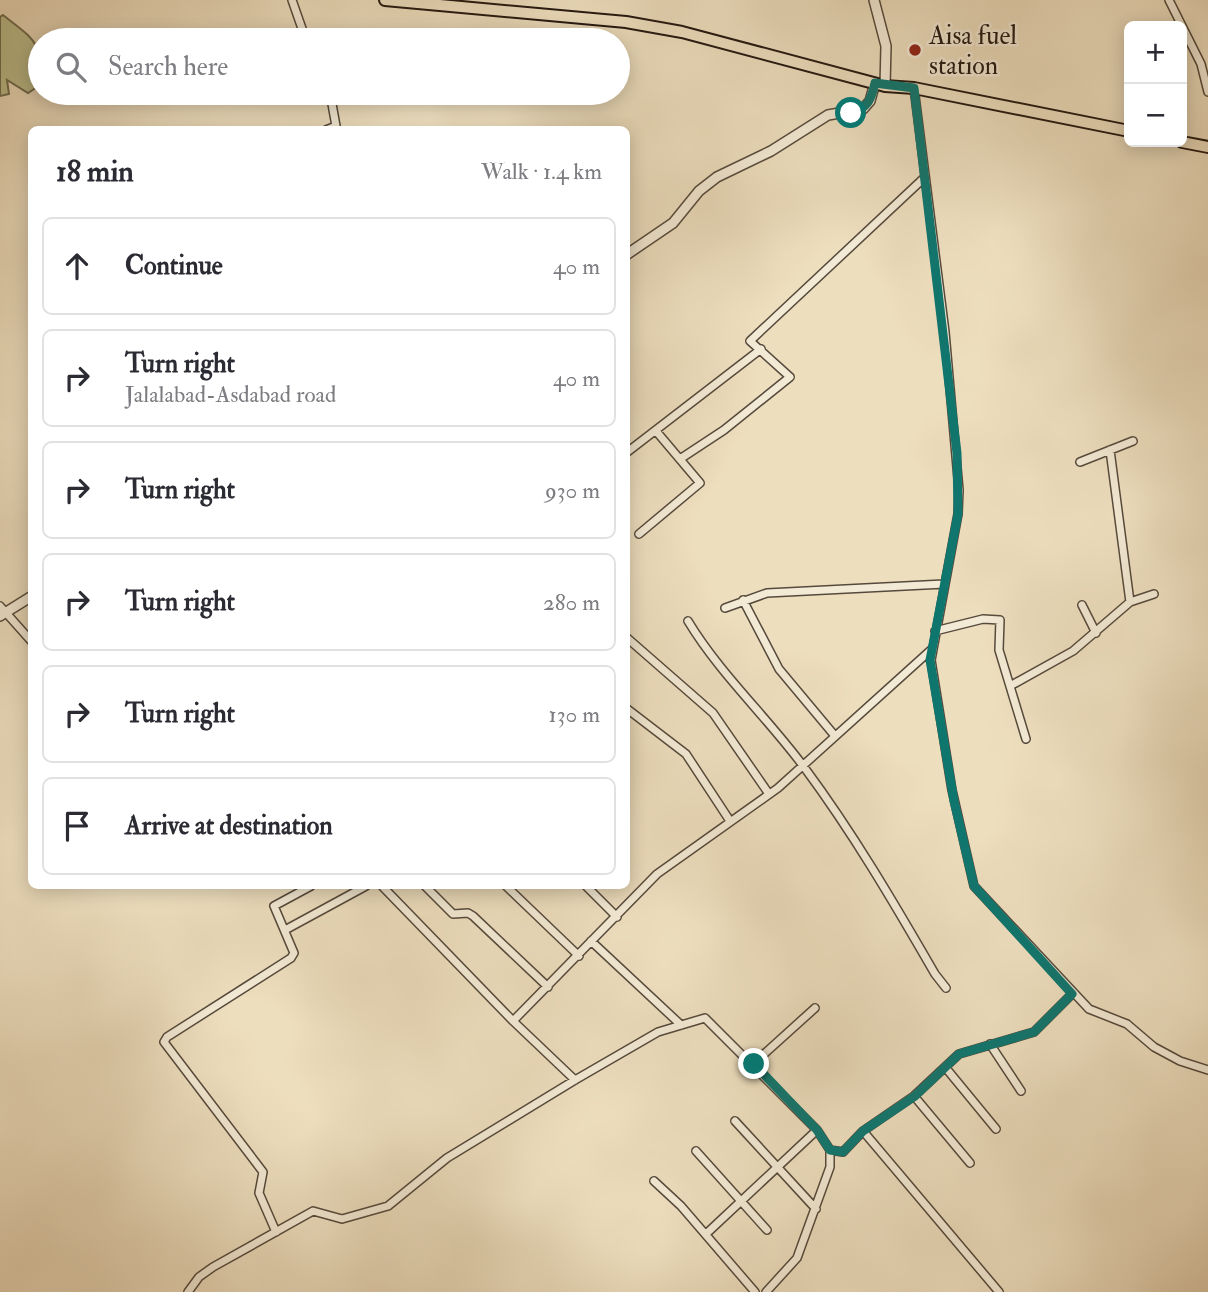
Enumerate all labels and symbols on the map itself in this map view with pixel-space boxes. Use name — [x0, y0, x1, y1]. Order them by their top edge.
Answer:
place label: Aisa fuel station — [928, 20, 1017, 82]
marker: Aisa fuel station — [907, 42, 923, 58]
route start — [835, 97, 866, 128]
route end — [738, 1048, 769, 1079]

